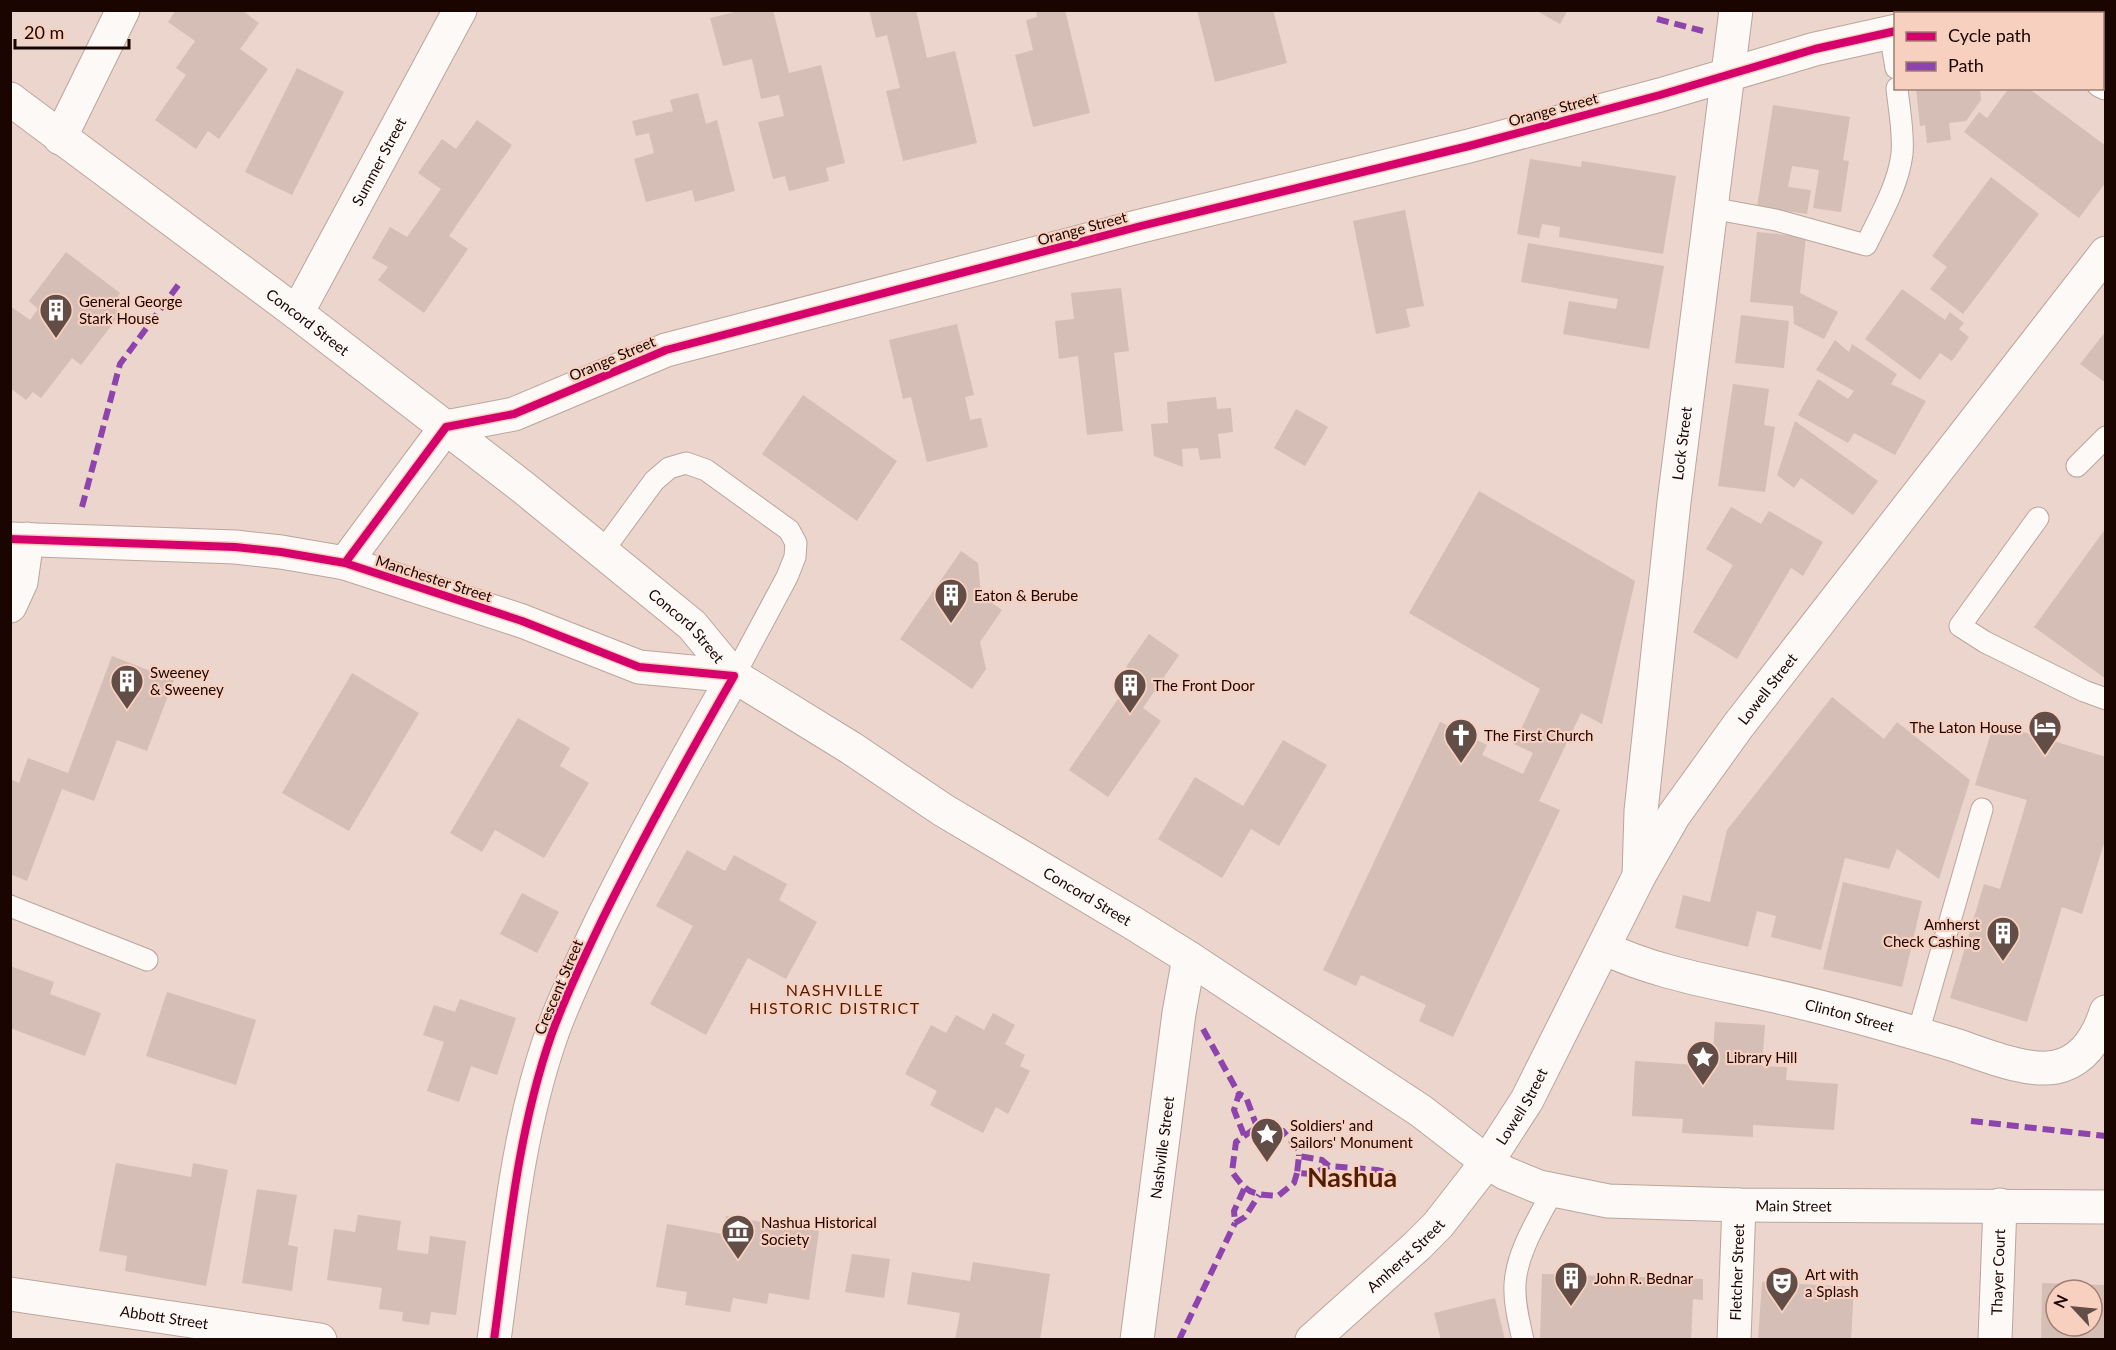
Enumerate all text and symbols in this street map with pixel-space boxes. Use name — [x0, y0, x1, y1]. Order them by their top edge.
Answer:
scale bar — [15, 12, 129, 50]
legend — [1894, 12, 2104, 90]
text: 20 m — [24, 21, 64, 43]
text: Cycle path — [1948, 24, 2031, 46]
text: Path — [1948, 54, 1984, 76]
street label: Orange Street — [1506, 88, 1600, 130]
street label: Summer Street — [347, 114, 410, 209]
street label: Orange Street — [1035, 207, 1129, 249]
street label: Concord Street — [263, 284, 353, 359]
building icon: General George Stark House — [38, 292, 74, 339]
place label: General George Stark House — [79, 292, 183, 327]
street label: Orange Street — [566, 332, 658, 384]
street label: Lock Street — [1668, 405, 1695, 481]
street label: Manchester Street — [374, 551, 495, 605]
building icon: Eaton & Berube — [933, 577, 969, 624]
street label: Concord Street — [645, 585, 729, 667]
place label: Eaton & Berube — [974, 586, 1078, 604]
street label: Lowell Street — [1734, 649, 1801, 728]
building icon: Sweeney & Sweeney — [109, 663, 145, 710]
place label: Sweeney & Sweeney — [150, 663, 224, 698]
building icon: The Front Door — [1112, 667, 1148, 714]
place label: The Front Door — [1153, 676, 1255, 694]
hotel icon: The Laton House — [2027, 709, 2063, 756]
church icon: The First Church — [1443, 717, 1479, 764]
place label: The Laton House — [1910, 718, 2022, 736]
place label: The First Church — [1484, 726, 1593, 744]
street label: Concord Street — [1040, 863, 1135, 929]
place label: Amherst Check Cashing — [1883, 915, 1981, 950]
building icon: Amherst Check Cashing — [1985, 915, 2021, 962]
street label: Crescent Street — [530, 936, 586, 1037]
district label: NASHVILLE HISTORIC DISTRICT — [749, 980, 921, 1017]
street label: Clinton Street — [1803, 995, 1897, 1036]
place icon: Library Hill — [1685, 1039, 1721, 1086]
place label: Library Hill — [1726, 1048, 1797, 1066]
street label: Lowell Street — [1492, 1064, 1551, 1148]
street label: Nashville Street — [1146, 1095, 1177, 1200]
place icon: Soldiers' and Sailors' Monument — [1249, 1116, 1285, 1163]
place label: Soldiers' and Sailors' Monument — [1290, 1116, 1413, 1151]
district label: Nashua — [1307, 1160, 1397, 1193]
street label: Main Street — [1755, 1196, 1832, 1215]
museum icon: Nashua Historical Society — [720, 1213, 756, 1260]
place label: Nashua Historical Society — [761, 1213, 877, 1248]
street label: Amherst Street — [1363, 1215, 1449, 1296]
street label: Fletcher Street — [1726, 1223, 1747, 1321]
street label: Thayer Court — [1987, 1228, 2008, 1316]
building icon: John R. Bednar — [1553, 1260, 1589, 1307]
theatre icon: Art with a Splash — [1764, 1265, 1800, 1312]
place label: Art with a Splash — [1805, 1265, 1859, 1300]
place label: John R. Bednar — [1594, 1269, 1694, 1287]
north arrow — [2044, 1278, 2104, 1338]
text: N — [2049, 1292, 2071, 1311]
street label: Abbott Street — [119, 1301, 210, 1332]

